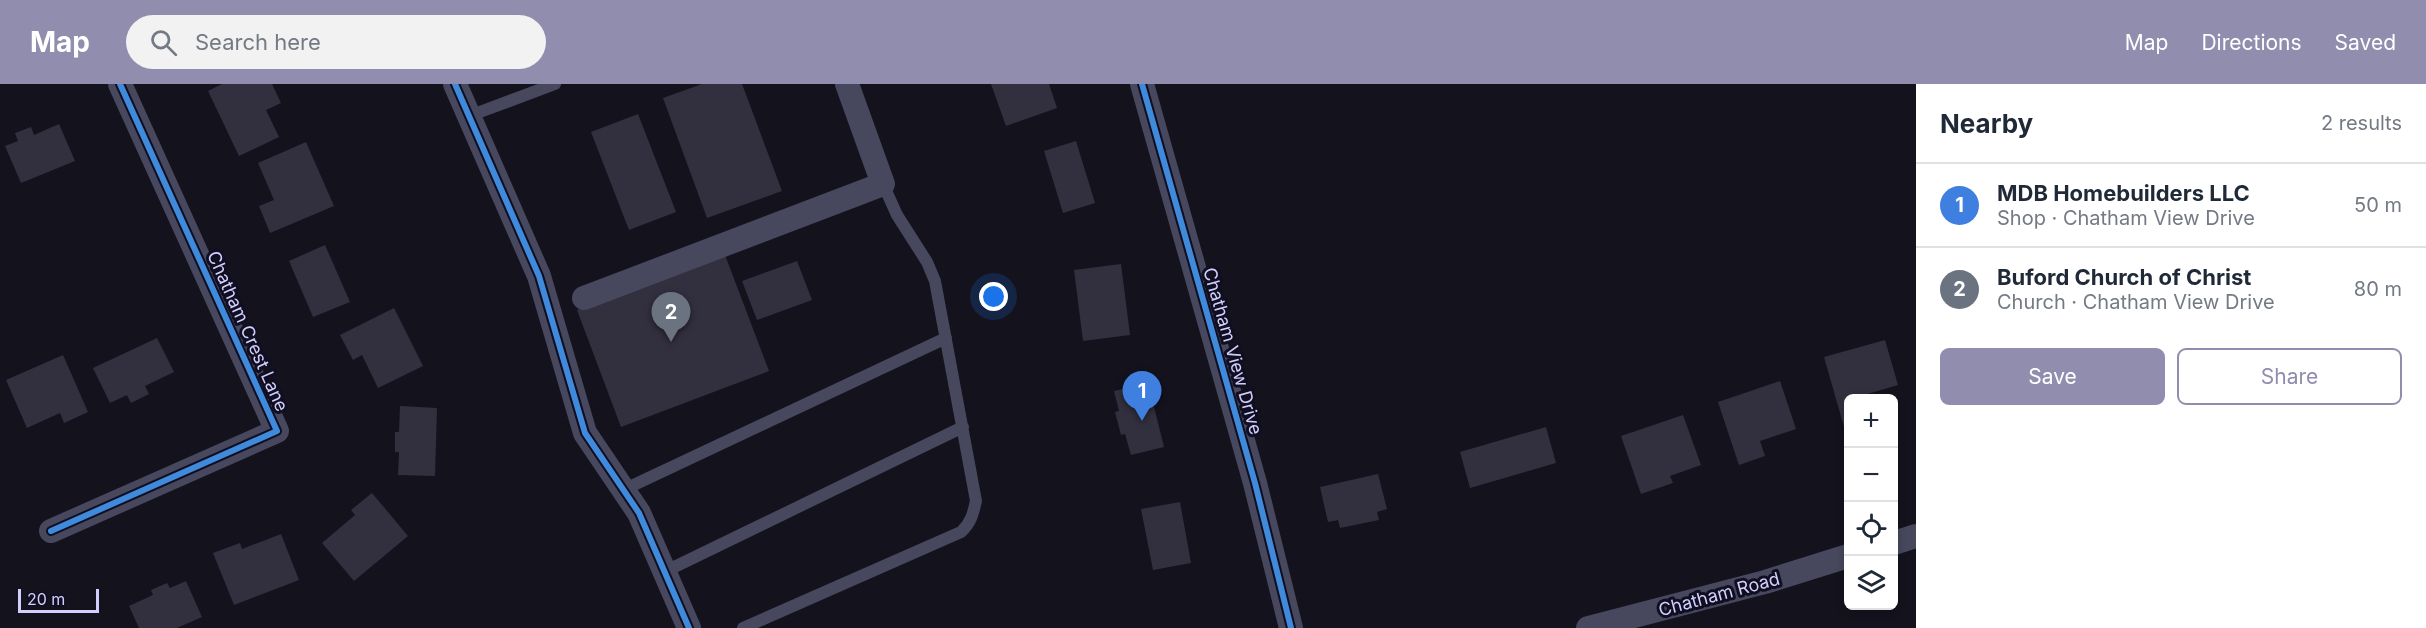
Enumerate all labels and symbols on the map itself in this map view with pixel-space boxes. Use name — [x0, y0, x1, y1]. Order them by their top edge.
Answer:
street label: Chatham Crest Lane — [203, 248, 293, 414]
street label: Chatham View Drive — [1199, 265, 1267, 437]
your location — [979, 282, 1008, 311]
pin: 2 — [652, 292, 690, 342]
pin: 1 — [1122, 372, 1162, 421]
street label: Chatham Road — [1656, 568, 1782, 620]
scale bar — [18, 586, 99, 614]

